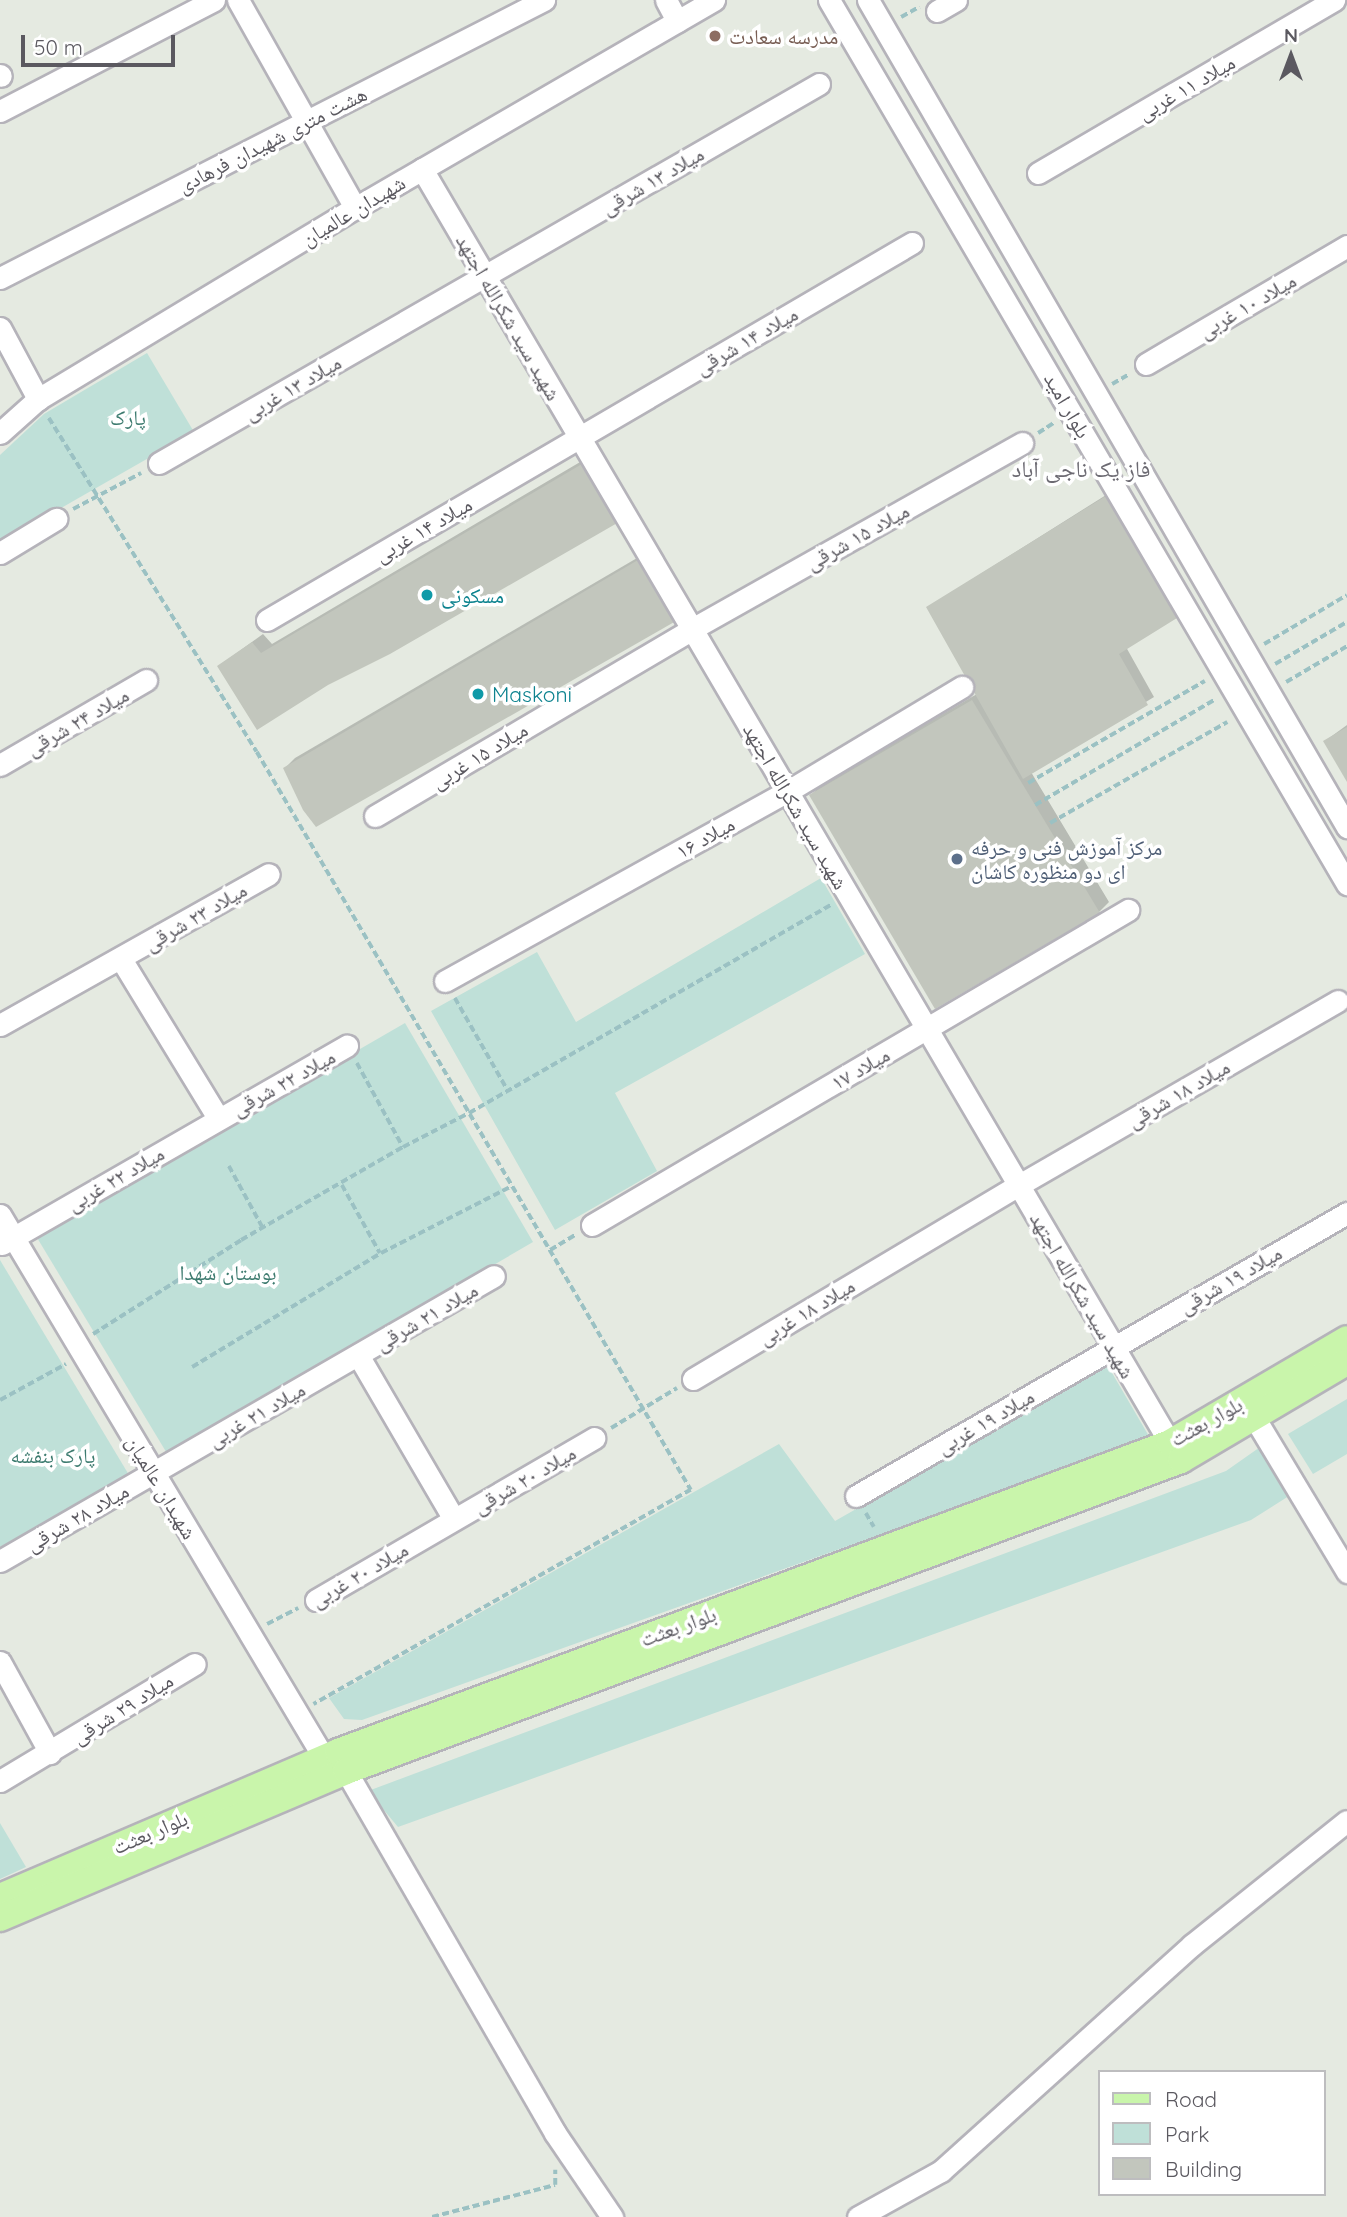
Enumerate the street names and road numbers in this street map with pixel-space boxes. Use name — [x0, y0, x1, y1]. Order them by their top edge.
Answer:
street label: میلاد ۱۱ غربی — [1133, 49, 1239, 125]
street label: هشت متری شهیدان فرهادی — [173, 80, 371, 198]
street label: میلاد ۱۳ شرقی — [596, 140, 708, 220]
street label: شهیدان عالمیان — [297, 169, 409, 251]
street label: شهید سید شکرالله اجتهد — [451, 229, 567, 405]
street label: میلاد ۱۰ غربی — [1194, 267, 1300, 343]
street label: میلاد ۱۴ شرقی — [690, 300, 802, 380]
street label: میلاد ۱۳ غربی — [239, 349, 345, 425]
street label: بلوار امید — [1039, 368, 1097, 442]
street label: میلاد ۱۴ غربی — [370, 491, 476, 567]
street label: میلاد ۱۵ شرقی — [801, 497, 913, 575]
street label: میلاد ۲۴ شرقی — [21, 681, 133, 761]
street label: میلاد ۱۵ غربی — [426, 716, 532, 794]
street label: شهید سید شکرالله اجتهد — [738, 718, 854, 894]
street label: میلاد ۱۶ — [671, 811, 739, 863]
street label: میلاد ۲۳ شرقی — [139, 876, 251, 956]
street label: میلاد ۱۷ — [826, 1041, 894, 1095]
street label: میلاد ۲۲ شرقی — [227, 1043, 339, 1121]
street label: میلاد ۱۸ شرقی — [1122, 1053, 1234, 1133]
street label: میلاد ۲۲ غربی — [62, 1140, 168, 1216]
street label: شهید سید شکرالله اجتهد — [1025, 1207, 1141, 1383]
street label: میلاد ۱۹ شرقی — [1174, 1239, 1286, 1319]
street label: میلاد ۱۸ غربی — [753, 1272, 859, 1350]
street label: میلاد ۲۱ شرقی — [370, 1276, 482, 1356]
street label: میلاد ۲۱ غربی — [203, 1376, 309, 1452]
street label: میلاد ۱۹ غربی — [932, 1383, 1038, 1459]
street label: بلوار بعثت — [1165, 1391, 1247, 1451]
street label: شهیدان عالمیان — [121, 1431, 203, 1543]
street label: میلاد ۲۰ شرقی — [468, 1439, 580, 1519]
street label: میلاد ۲۸ شرقی — [21, 1477, 133, 1557]
street label: میلاد ۲۰ غربی — [306, 1536, 412, 1612]
street label: بلوار بعثت — [637, 1601, 719, 1651]
street label: میلاد ۲۹ شرقی — [67, 1667, 177, 1749]
street label: بلوار بعثت — [109, 1805, 191, 1859]

